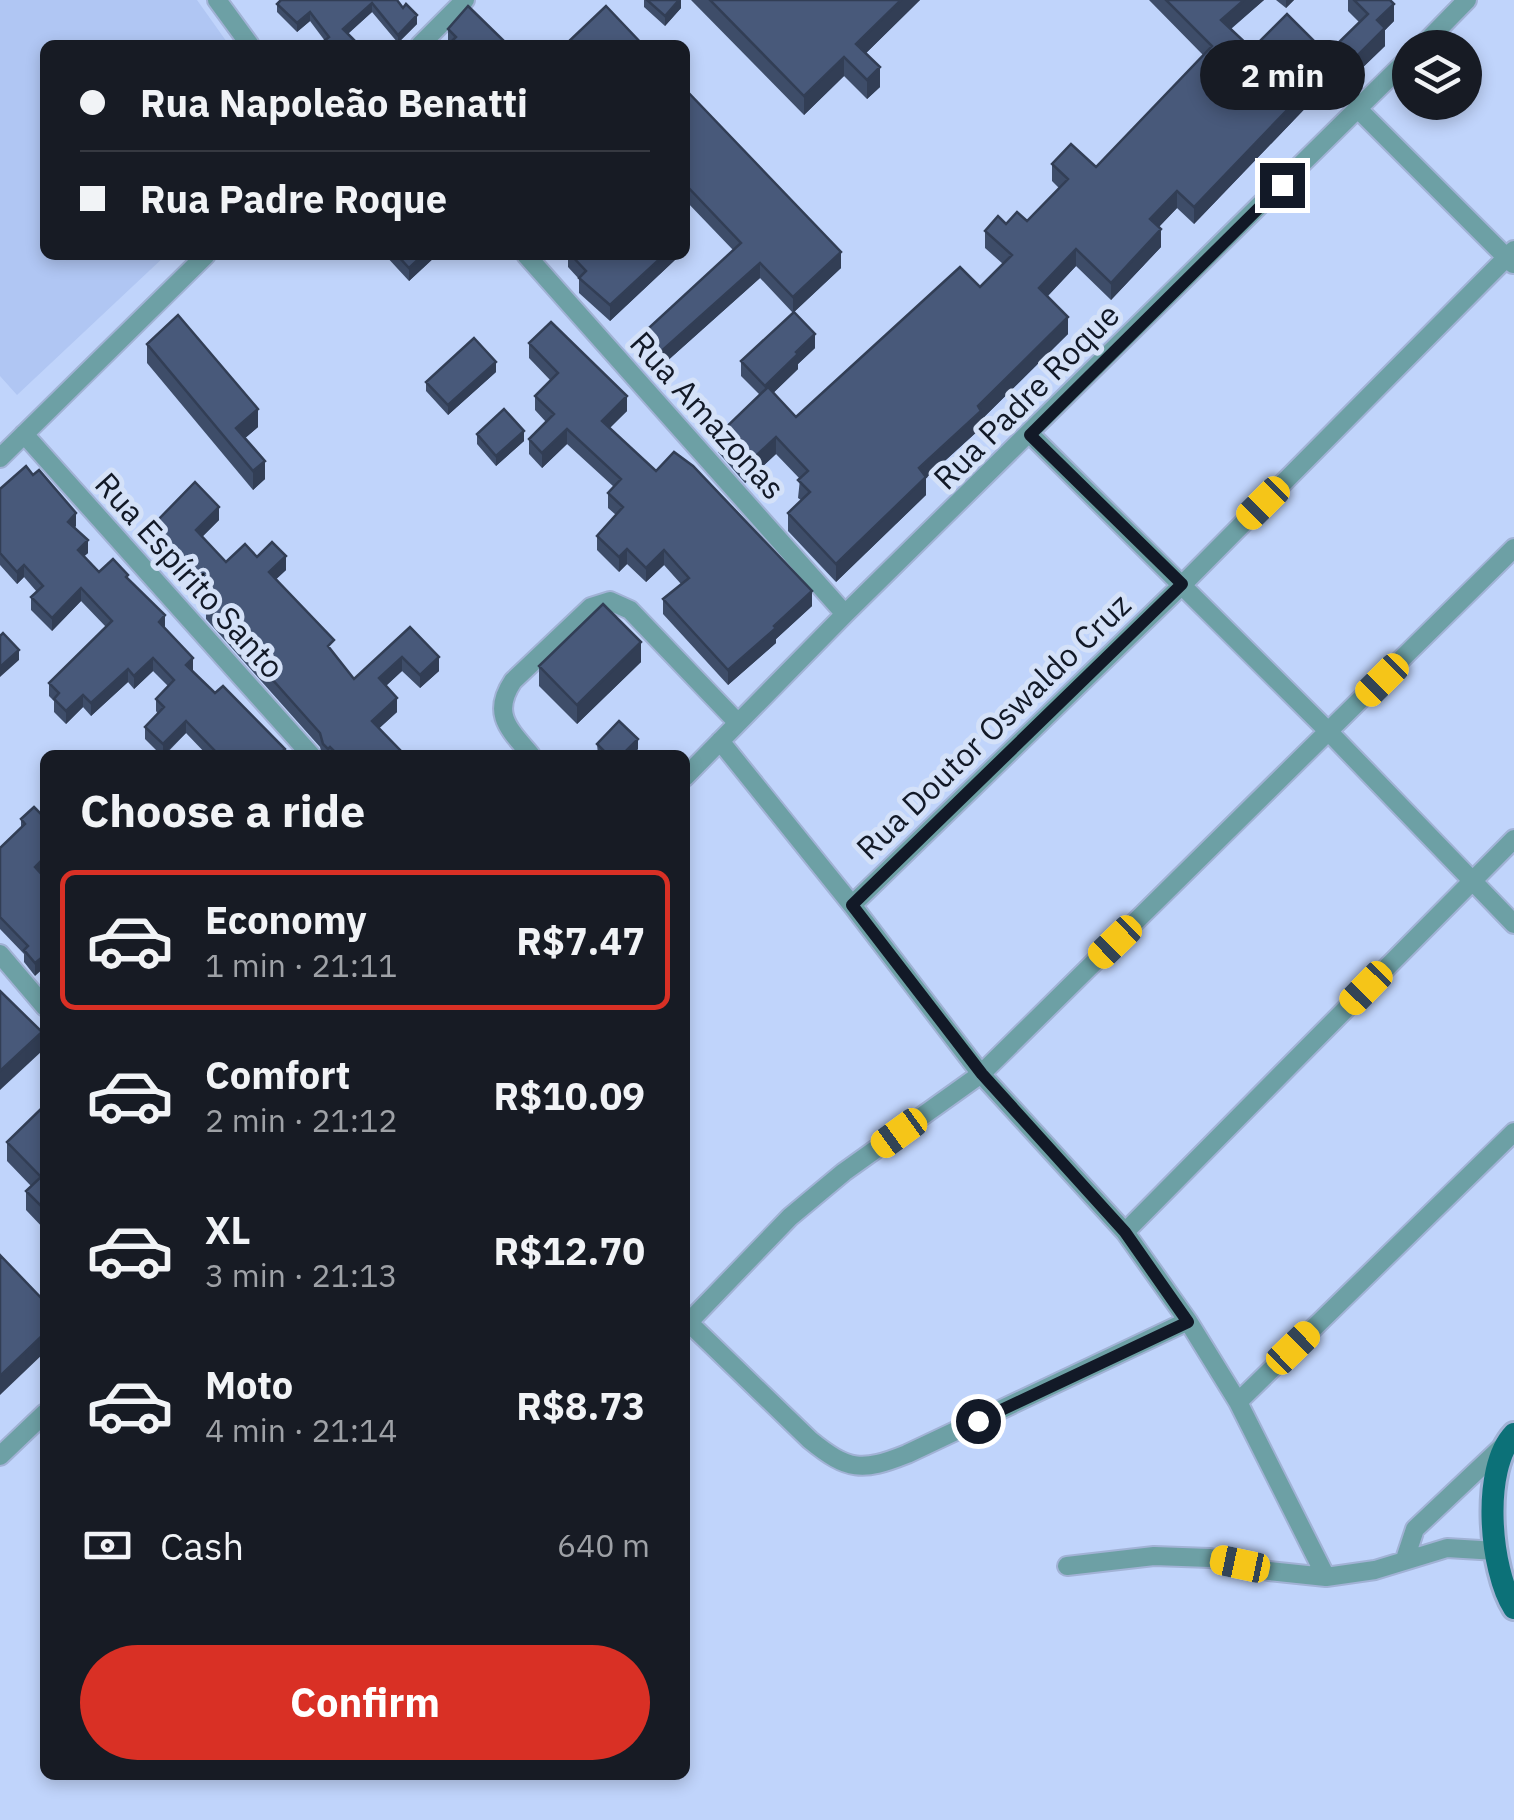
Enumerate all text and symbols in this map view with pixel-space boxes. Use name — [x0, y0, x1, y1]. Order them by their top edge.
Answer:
map controls — [1392, 30, 1482, 120]
button: layers — [1392, 30, 1482, 120]
callout: 2 min — [1200, 40, 1364, 110]
text: 2 min — [1241, 54, 1324, 96]
text: Rua Napoleão Benatti — [140, 78, 528, 127]
route end — [1260, 163, 1305, 208]
text: Rua Padre Roque — [140, 174, 447, 223]
street label: Rua Padre Roque — [924, 294, 1128, 498]
street label: Rua Amazonas — [621, 322, 795, 508]
street label: Rua Espírito Santo — [86, 463, 294, 687]
car — [1231, 471, 1295, 535]
street label: Rua Doutor Oswaldo Cruz — [847, 584, 1139, 868]
car — [1350, 648, 1414, 712]
text: Choose a ride — [80, 781, 365, 839]
icon: car — [85, 895, 175, 985]
text: Economy — [205, 895, 367, 944]
car — [1083, 910, 1147, 974]
text: R$7.47 — [516, 916, 645, 965]
text: 1 min · 21:11 — [205, 944, 398, 986]
car — [1334, 956, 1398, 1020]
icon: car — [85, 1050, 175, 1140]
text: Comfort — [205, 1050, 350, 1099]
text: R$10.09 — [494, 1071, 645, 1120]
text: 2 min · 21:12 — [205, 1099, 398, 1141]
car — [866, 1103, 932, 1163]
icon: car — [85, 1205, 175, 1295]
text: XL — [205, 1205, 251, 1254]
text: R$12.70 — [494, 1226, 645, 1275]
text: 3 min · 21:13 — [205, 1254, 398, 1296]
car — [1261, 1316, 1325, 1380]
icon: car — [85, 1360, 175, 1450]
text: Moto — [205, 1360, 293, 1409]
text: R$8.73 — [516, 1381, 645, 1430]
route start — [956, 1399, 1001, 1444]
text: 4 min · 21:14 — [205, 1409, 398, 1451]
icon: cash — [80, 1518, 135, 1573]
text: Cash — [160, 1521, 244, 1570]
text: 640 m — [557, 1524, 650, 1566]
car — [1208, 1543, 1272, 1585]
button: Confirm — [80, 1645, 650, 1760]

